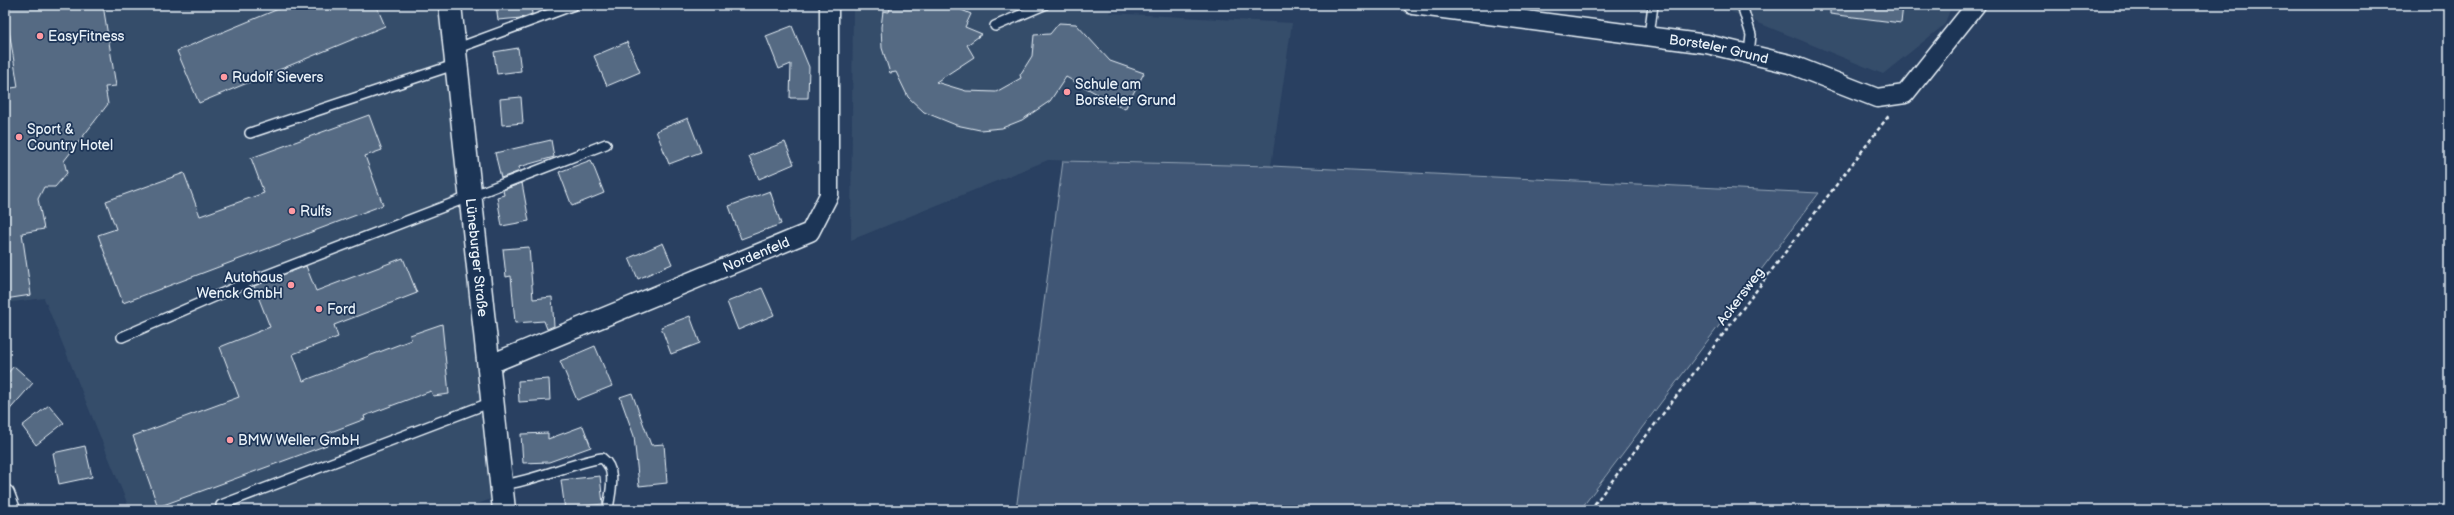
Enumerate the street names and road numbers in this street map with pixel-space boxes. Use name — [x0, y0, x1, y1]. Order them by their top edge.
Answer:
street label: Borsteler Grund — [1668, 31, 1770, 68]
street label: Lüneburger Straße — [462, 197, 491, 318]
street label: Nordenfeld — [720, 233, 792, 276]
street label: Ackersweg — [1713, 264, 1768, 329]

